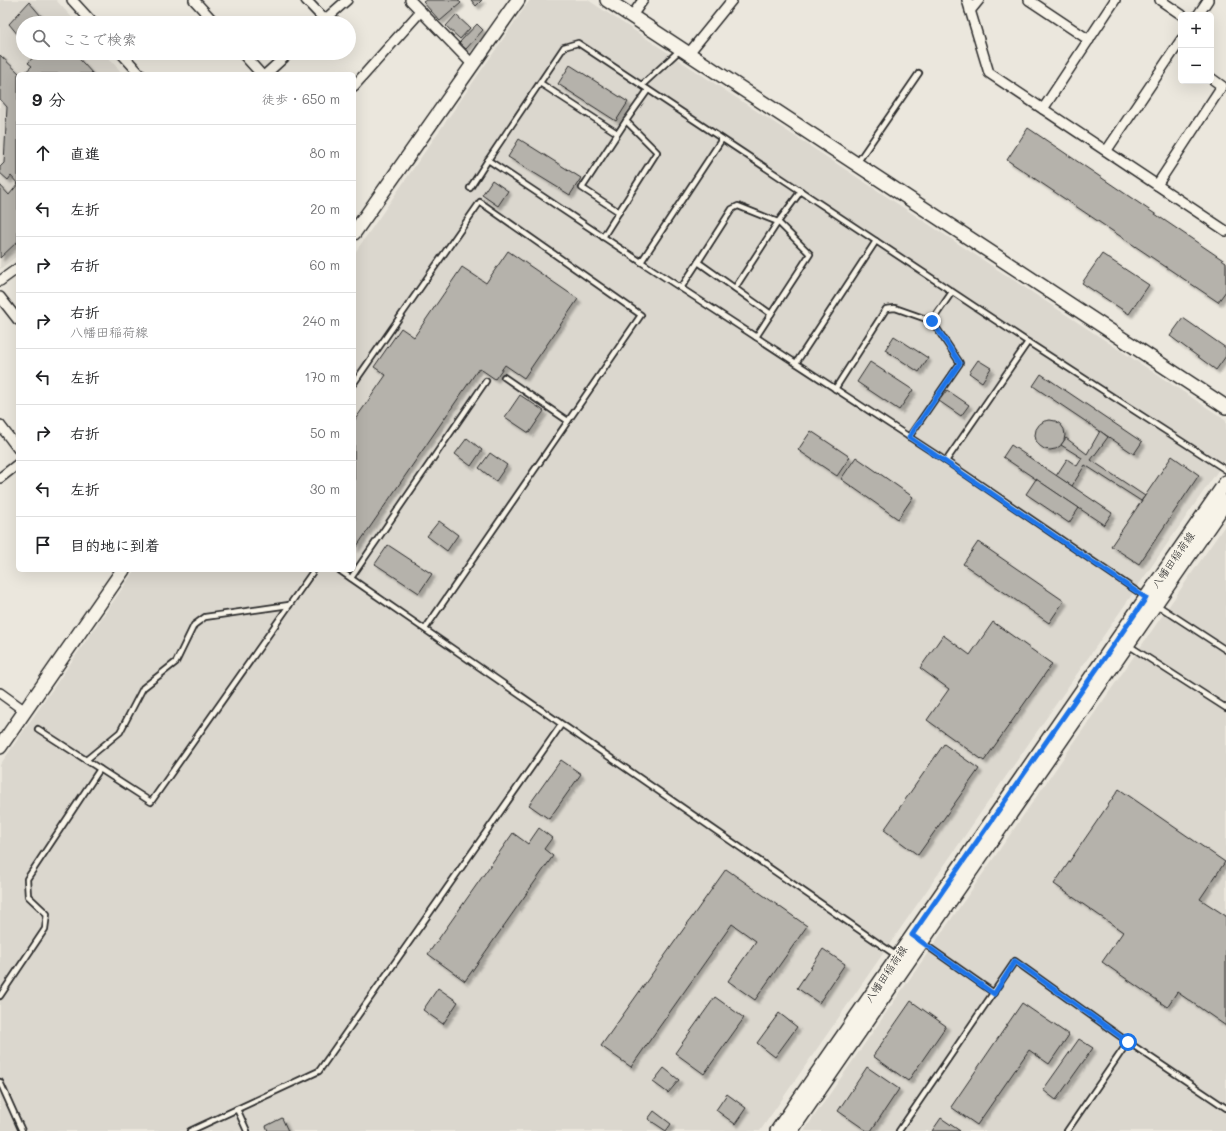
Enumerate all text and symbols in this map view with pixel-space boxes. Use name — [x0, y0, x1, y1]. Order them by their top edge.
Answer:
map controls — [1178, 12, 1214, 84]
button: + — [1178, 12, 1214, 48]
search box — [16, 16, 356, 60]
icon: search — [30, 27, 52, 49]
text: ここで検索 — [62, 29, 137, 49]
button: − — [1178, 48, 1214, 84]
text: 9 分 — [32, 88, 65, 110]
text: 徒歩 · 650 m — [262, 90, 340, 107]
icon: ahead — [32, 142, 54, 164]
text: 直進 — [70, 143, 100, 163]
text: 80 m — [310, 144, 340, 161]
icon: left — [32, 198, 54, 220]
text: 左折 — [70, 199, 100, 219]
text: 20 m — [310, 200, 340, 217]
icon: right — [32, 254, 54, 276]
text: 右折 — [70, 255, 100, 275]
text: 60 m — [310, 256, 340, 273]
text: 右折 — [70, 302, 100, 322]
icon: right — [32, 310, 54, 332]
text: 240 m — [303, 312, 340, 329]
route end — [923, 312, 941, 330]
text: 八幡田稲荷線 — [70, 323, 148, 340]
icon: left — [32, 366, 54, 388]
text: 左折 — [70, 367, 100, 387]
text: 170 m — [304, 368, 340, 385]
icon: right — [32, 422, 54, 444]
text: 右折 — [70, 423, 100, 443]
text: 50 m — [310, 424, 340, 441]
icon: left — [32, 478, 54, 500]
text: 左折 — [70, 479, 100, 499]
text: 30 m — [310, 480, 340, 497]
street label: 八幡田稲荷線 — [1148, 528, 1198, 591]
icon: arrive — [32, 534, 54, 556]
text: 目的地に到着 — [70, 535, 160, 555]
street label: 八幡田稲荷線 — [861, 942, 910, 1005]
route start — [1119, 1033, 1137, 1051]

